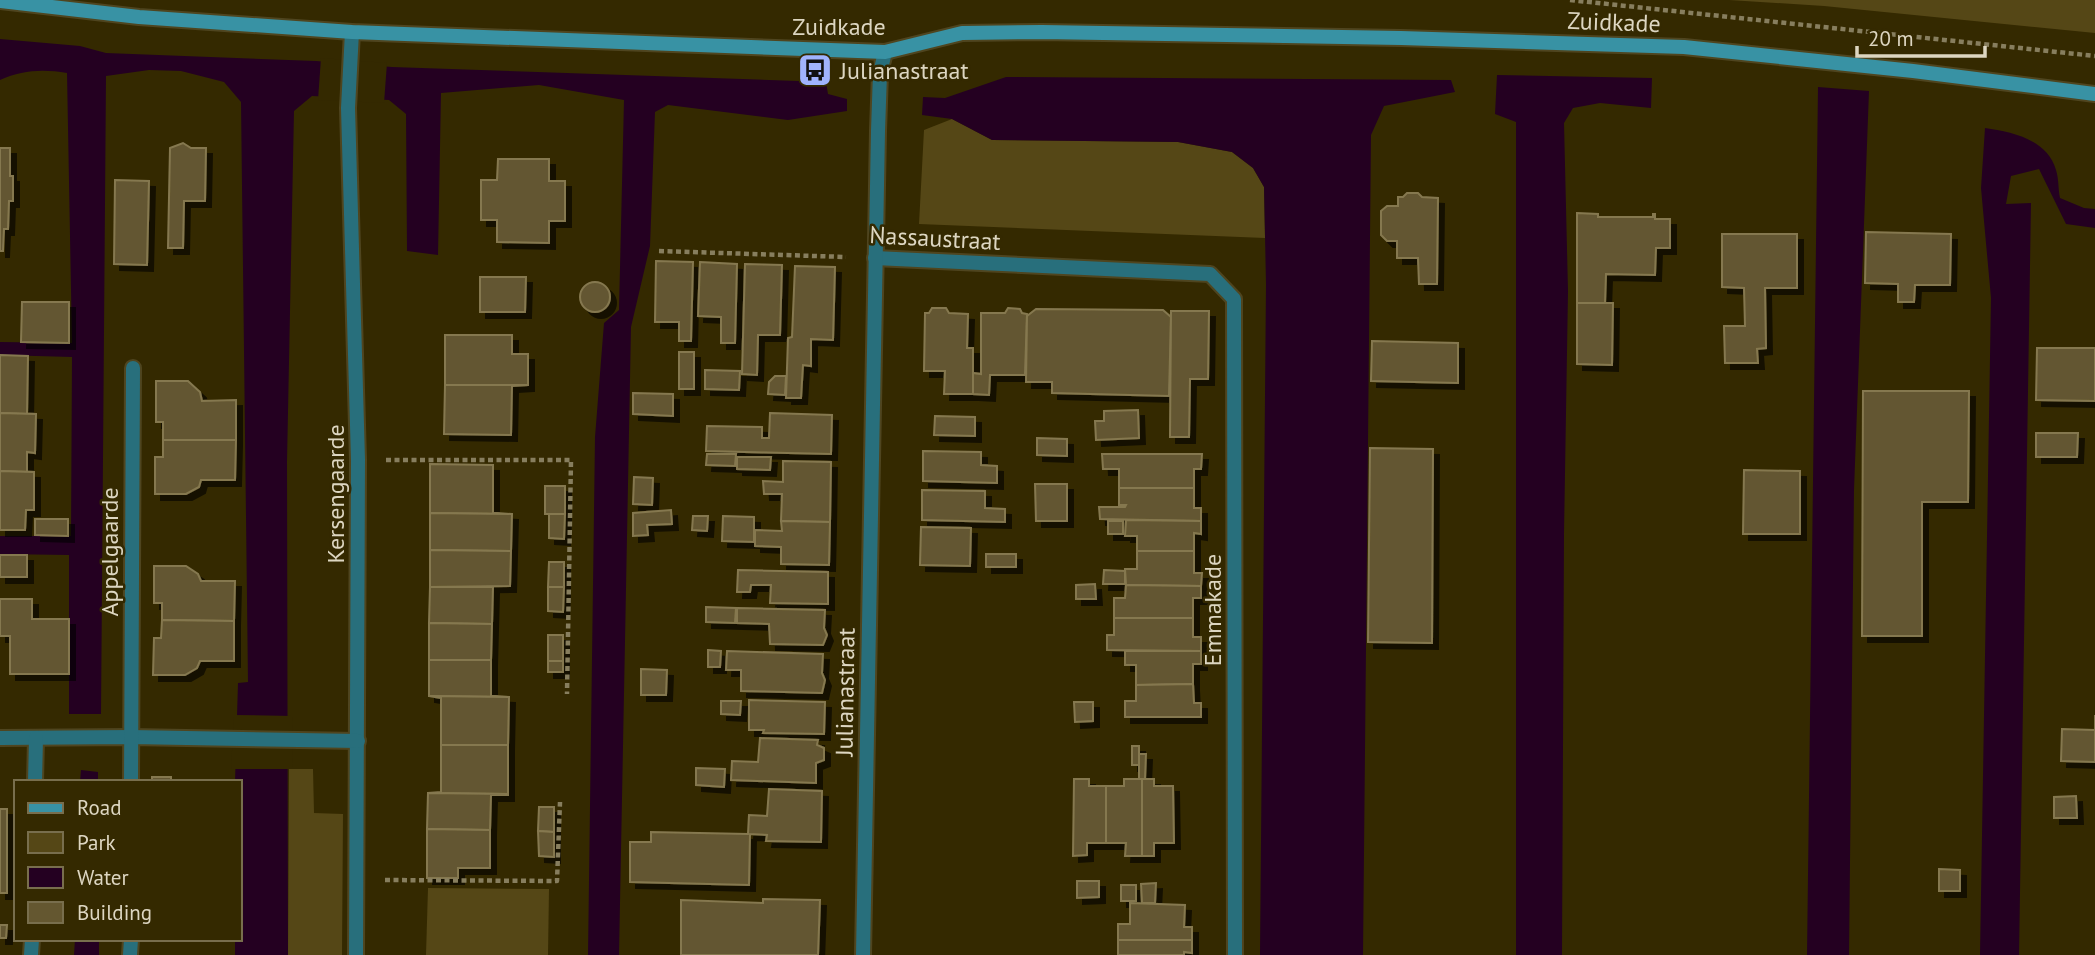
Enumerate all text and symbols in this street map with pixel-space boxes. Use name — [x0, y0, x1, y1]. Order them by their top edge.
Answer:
street label: Zuidkade — [1567, 5, 1661, 39]
street label: Zuidkade — [792, 11, 886, 42]
scale bar — [1857, 14, 1985, 58]
text: 20 m — [1868, 25, 1914, 52]
bus stop icon: Julianastraat — [796, 51, 834, 89]
place label: Julianastraat — [839, 55, 969, 86]
street label: Nassaustraat — [869, 219, 1001, 257]
street label: Kersengaarde — [320, 424, 351, 564]
street label: Appelgaarde — [94, 487, 125, 617]
street label: Emmakade — [1197, 554, 1228, 666]
street label: Julianastraat — [828, 627, 862, 758]
legend — [14, 780, 242, 941]
text: Road — [77, 794, 121, 821]
text: Park — [77, 829, 116, 856]
text: Water — [77, 864, 129, 891]
text: Building — [77, 899, 152, 926]

